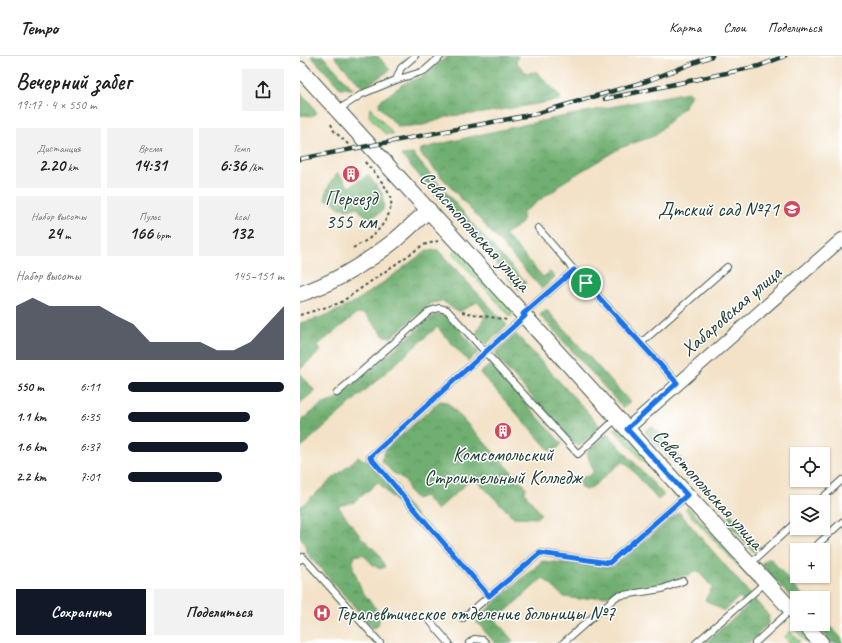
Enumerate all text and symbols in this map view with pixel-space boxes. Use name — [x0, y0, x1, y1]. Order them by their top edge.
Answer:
text: Tempo — [20, 16, 58, 40]
text: Карта — [669, 19, 701, 36]
text: Слои — [723, 19, 746, 36]
text: Поделиться — [768, 19, 822, 36]
text: Вечерний забег — [16, 68, 131, 96]
button: share — [242, 69, 284, 111]
text: 19:17 · 4 × 550 m — [16, 97, 97, 113]
text: Дистанция — [37, 141, 81, 155]
text: Время — [138, 141, 162, 155]
text: Темп — [232, 141, 250, 155]
text: 2.20 — [39, 155, 65, 176]
text: 14:31 — [133, 155, 167, 176]
text: 6:36 — [219, 155, 246, 176]
text: km — [65, 160, 79, 174]
text: /km — [246, 160, 263, 174]
building icon: Переезд 355 км — [341, 164, 361, 184]
street label: Севастопольская улица — [414, 165, 537, 298]
place label: Переезд 355 км — [325, 186, 379, 234]
place label: Дтский сад №71 — [658, 197, 780, 222]
school or university icon: Дтский сад №71 — [782, 199, 802, 219]
text: Набор высоты — [31, 209, 86, 223]
text: Пульс — [139, 209, 161, 223]
text: kcal — [234, 209, 249, 223]
text: 24 — [47, 223, 62, 244]
text: 166 — [129, 223, 153, 244]
text: 132 — [230, 223, 253, 244]
text: m — [62, 228, 71, 242]
text: bpm — [153, 228, 171, 242]
street label: Хабаровская улица — [676, 259, 788, 362]
pin — [569, 266, 603, 300]
text: Набор высоты — [16, 268, 81, 284]
text: 145–151 m — [233, 268, 284, 284]
icon: arrive — [575, 272, 597, 294]
text: 550 m — [16, 379, 44, 395]
text: 6:11 — [80, 379, 100, 395]
text: 1.1 km — [16, 409, 46, 425]
text: 6:35 — [80, 409, 100, 425]
building icon: Комсомольский Строительный Колледж — [493, 421, 513, 441]
street label: Севастопольская улица — [647, 423, 770, 556]
text: 1.6 km — [16, 439, 47, 455]
text: 6:37 — [80, 439, 100, 455]
place label: Комсомольский Строительный Колледж — [424, 442, 584, 490]
map controls — [790, 447, 830, 631]
button: locate — [790, 447, 830, 487]
text: 2.2 km — [16, 469, 46, 485]
text: 7:01 — [80, 469, 100, 485]
button: layers — [790, 495, 830, 535]
button: + — [790, 543, 830, 583]
button: Сохранить — [16, 589, 146, 635]
button: Поделиться — [154, 589, 284, 635]
button: − — [790, 591, 830, 631]
place label: Терапевтическое отделение больницы №7 — [335, 601, 616, 626]
hospital icon: Терапевтическое отделение больницы №7 — [312, 603, 332, 623]

